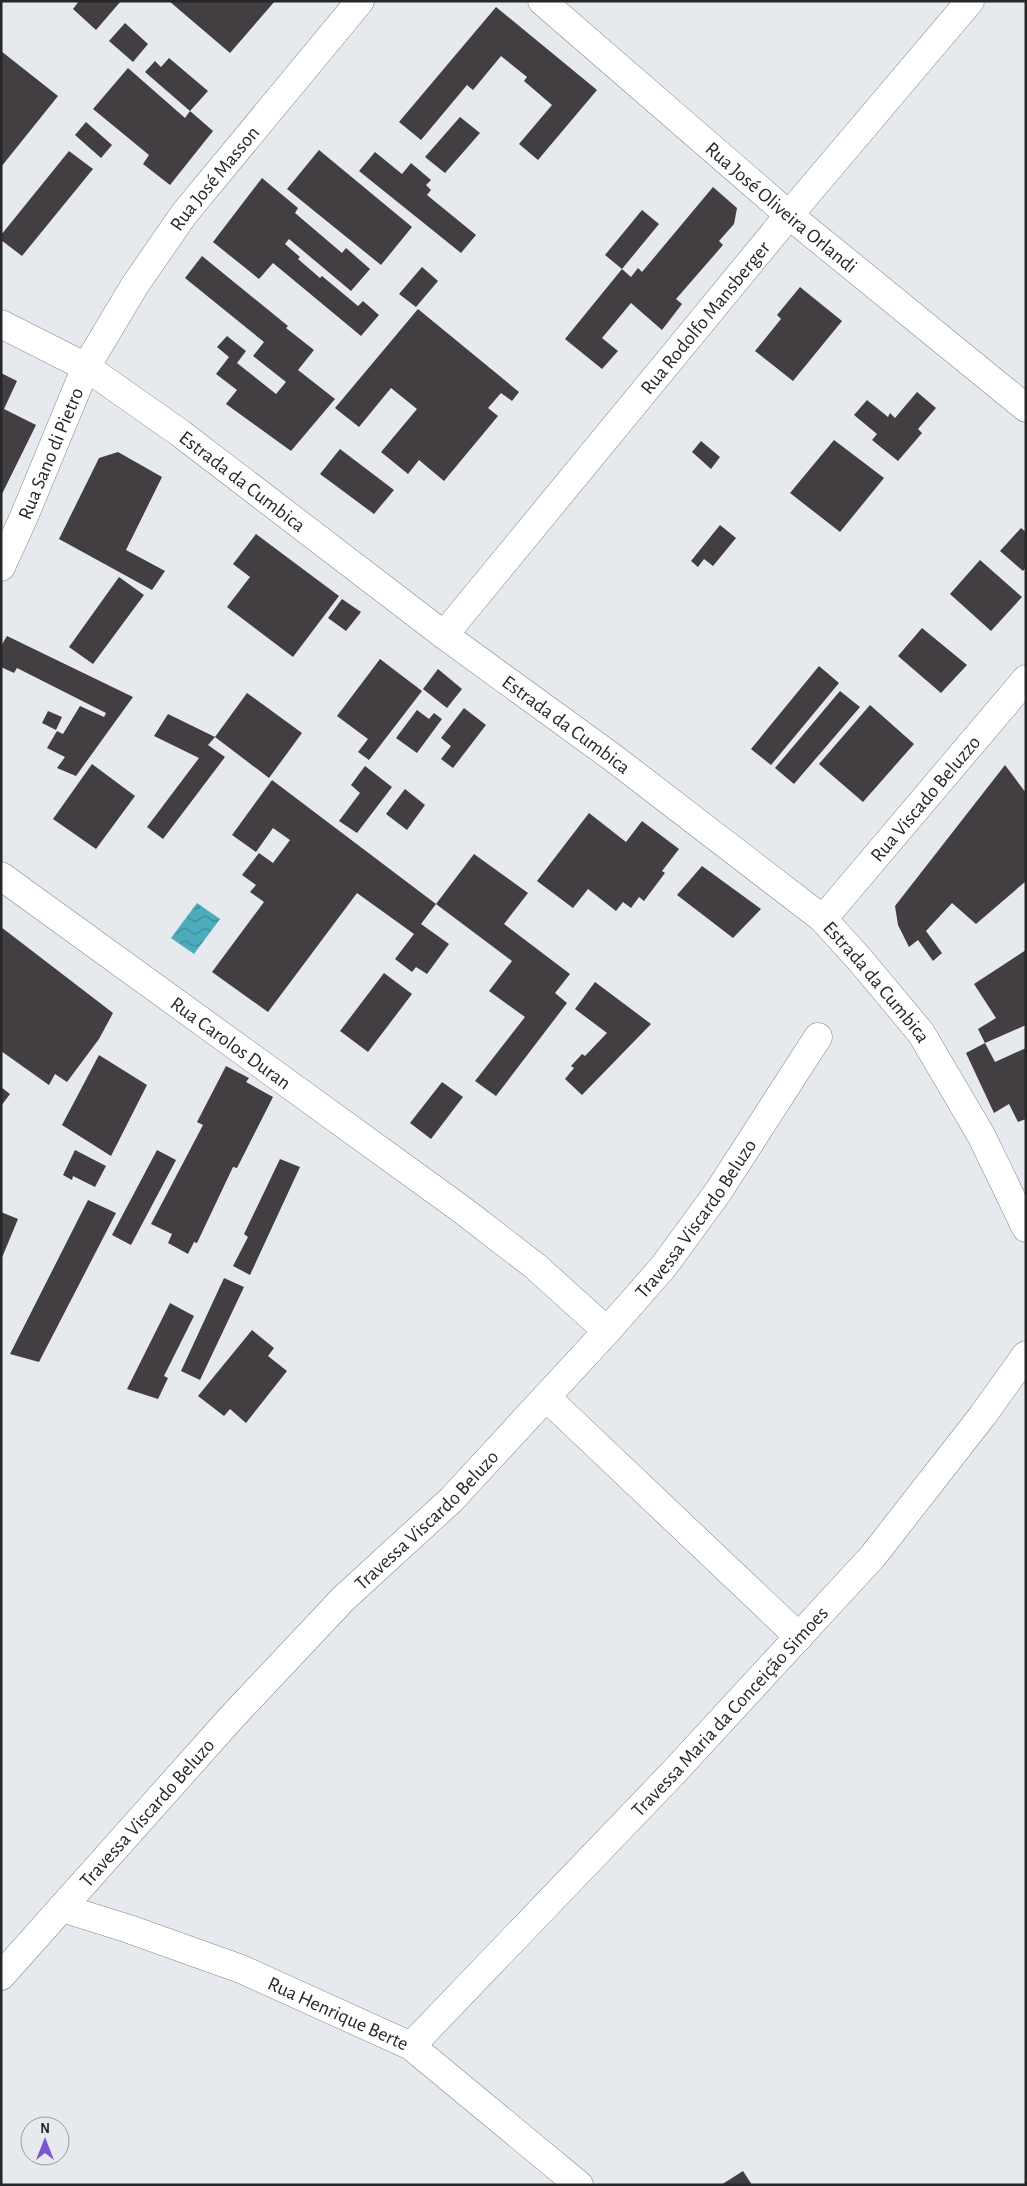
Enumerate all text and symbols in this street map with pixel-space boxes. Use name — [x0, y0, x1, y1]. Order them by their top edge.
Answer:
street label: Rua José Masson — [167, 123, 263, 235]
street label: Rua José Oliveira Orlandi — [701, 138, 860, 277]
street label: Rua Rodolfo Mansberger — [637, 237, 774, 398]
street label: Rua Sano di Pietro — [15, 385, 87, 522]
street label: Estrada da Cumbica — [175, 427, 309, 536]
street label: Estrada da Cumbica — [498, 672, 634, 778]
street label: Rua Viscado Beluzzo — [867, 732, 985, 866]
street label: Estrada da Cumbica — [819, 918, 933, 1046]
street label: Rua Carolos Duran — [167, 993, 294, 1093]
street label: Travessa Viscardo Beluzo — [632, 1136, 760, 1302]
street label: Travessa Viscardo Beluzo — [351, 1447, 503, 1594]
street label: Travessa Maria da Conceição Simoes — [628, 1603, 832, 1821]
street label: Travessa Viscardo Beluzo — [76, 1735, 219, 1891]
street label: Rua Henrique Berte — [265, 1974, 411, 2054]
north arrow — [20, 2116, 70, 2166]
text: N — [40, 2122, 50, 2136]

